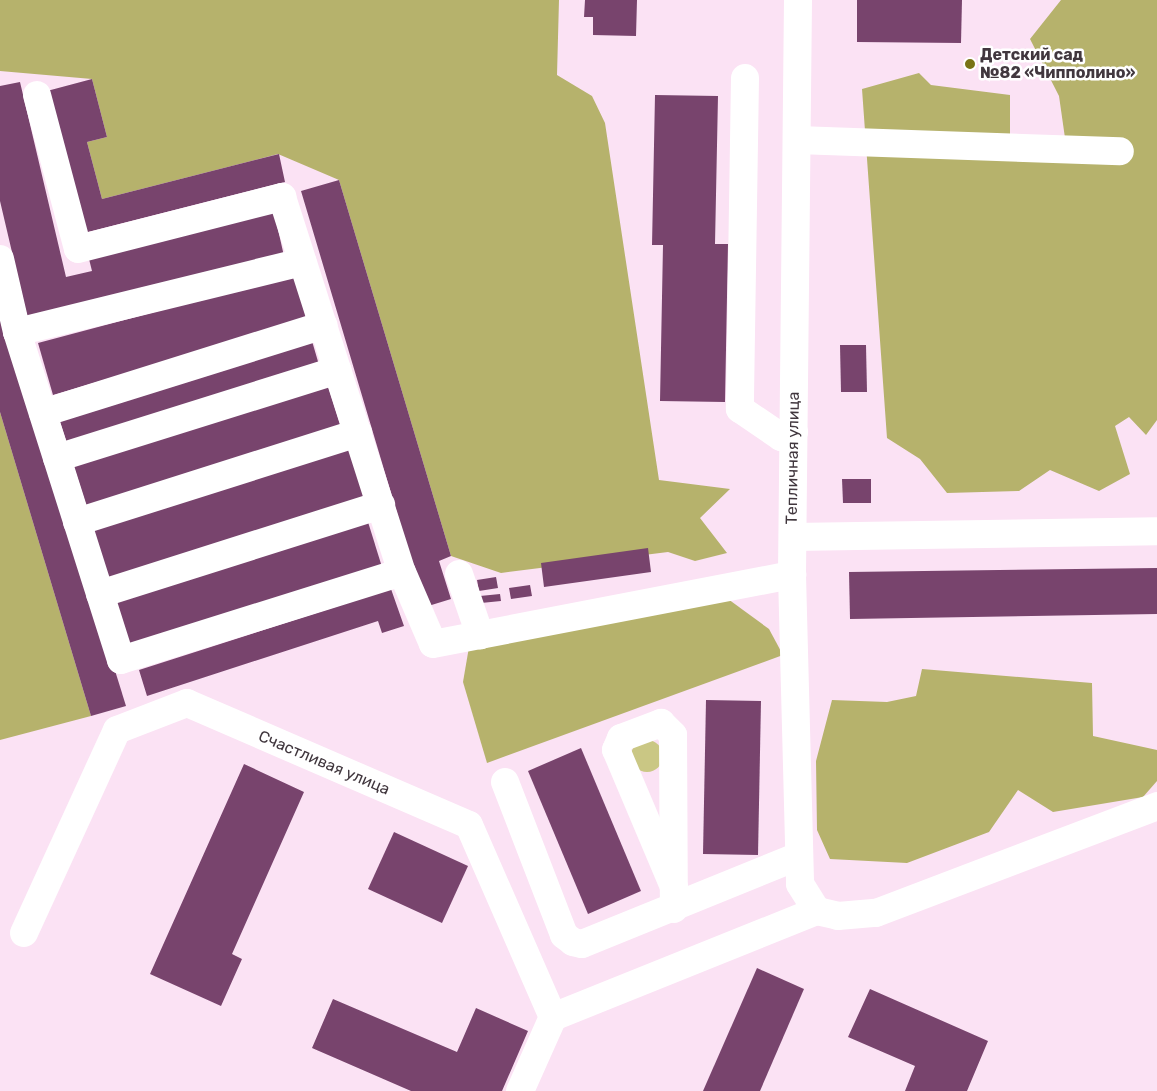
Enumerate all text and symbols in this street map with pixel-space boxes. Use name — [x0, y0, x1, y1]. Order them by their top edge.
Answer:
place label: Детский сад №82 «Чипполино» — [980, 45, 1135, 83]
marker: Детский сад №82 «Чипполино» — [964, 58, 976, 70]
street label: Тепличная улица — [782, 391, 804, 525]
street label: Счастливая улица — [255, 727, 393, 799]

